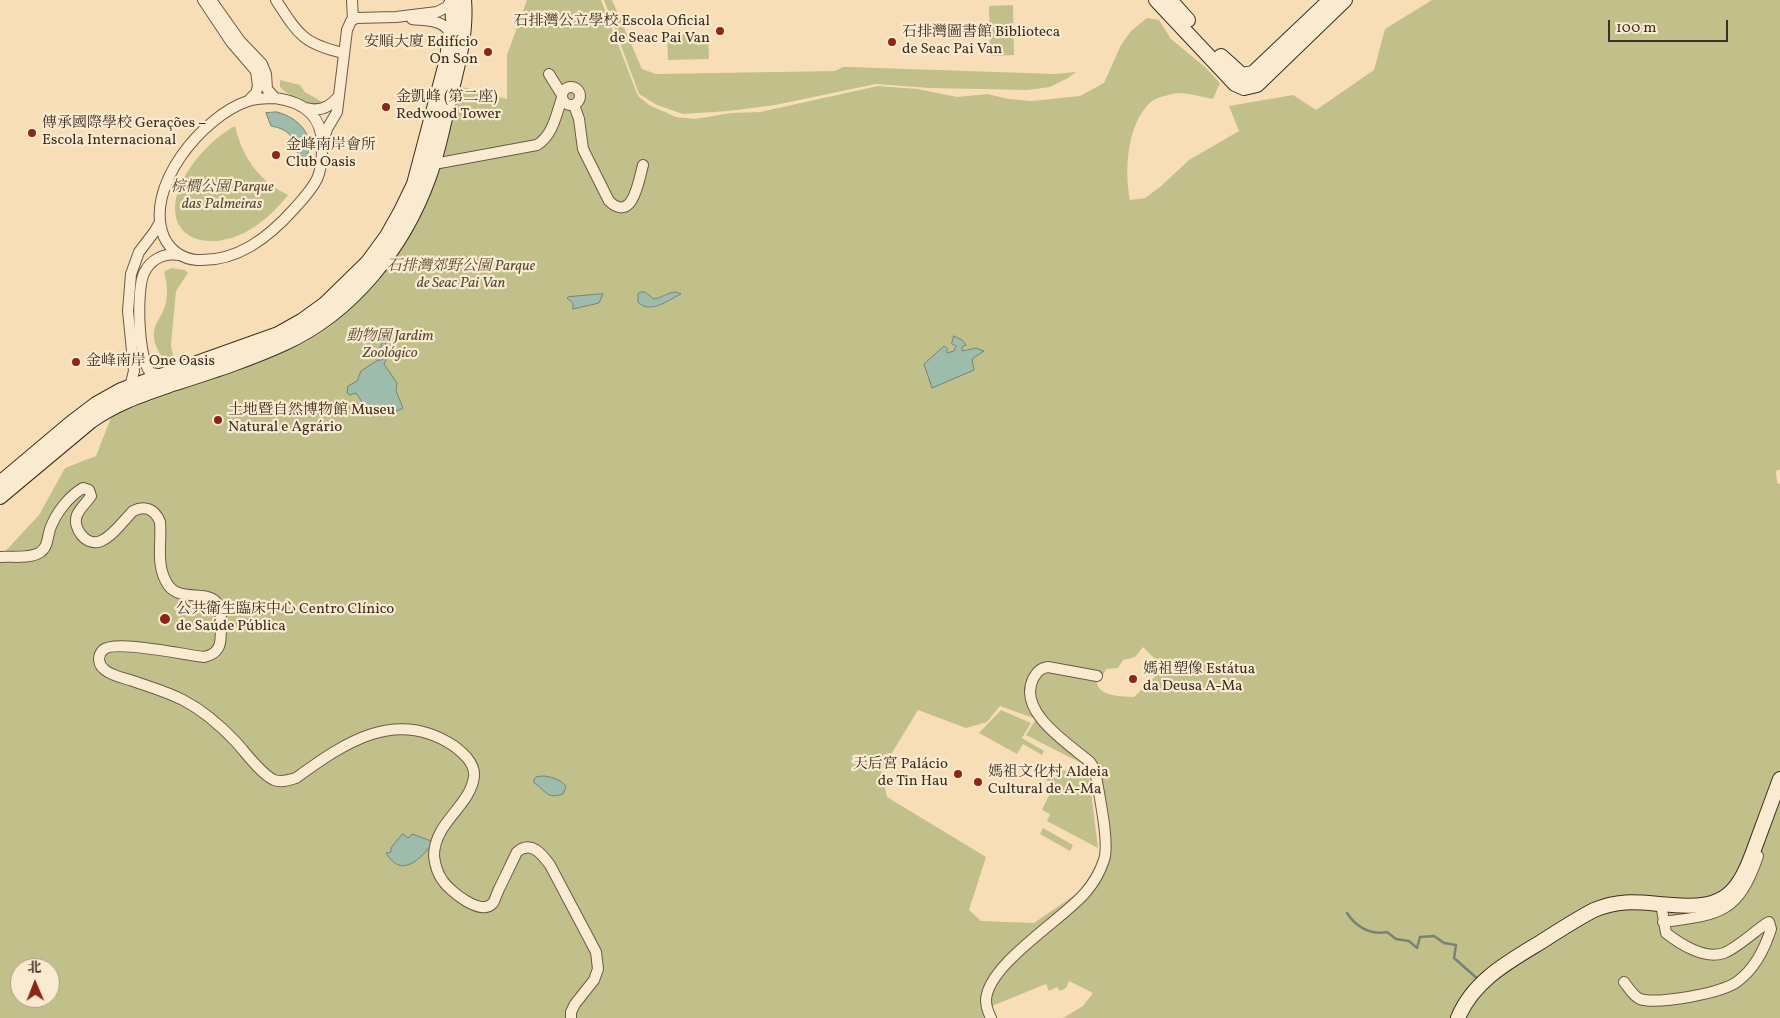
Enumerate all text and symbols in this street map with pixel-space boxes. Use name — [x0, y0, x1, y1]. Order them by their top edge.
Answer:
scale bar — [1610, 10, 1730, 42]
place label: 石排灣公立學校 Escola Oficial de Seac Pai Van — [514, 13, 710, 48]
text: 100 m — [1616, 18, 1656, 39]
place label: 石排灣圖書館 Biblioteca de Seac Pai Van — [902, 24, 1060, 59]
marker: 石排灣公立學校 Escola Oficial de Seac Pai Van — [714, 25, 726, 37]
place label: 安順大廈 Edifício On Son — [364, 34, 478, 69]
marker: 石排灣圖書館 Biblioteca de Seac Pai Van — [886, 36, 898, 48]
marker: 安順大廈 Edifício On Son — [482, 46, 494, 58]
place label: 金凱峰 (第二座) Redwood Tower — [396, 89, 501, 124]
marker: 金凱峰 (第二座) Redwood Tower — [380, 101, 392, 113]
place label: 傳承國際學校 Gerações – Escola Internacional — [42, 115, 207, 150]
marker: 傳承國際學校 Gerações – Escola Internacional — [26, 127, 38, 139]
place label: 金峰南岸會所 Club Oasis — [286, 137, 376, 172]
marker: 金峰南岸會所 Club Oasis — [270, 149, 282, 161]
park label: 棕櫚公園 Parque das Palmeiras — [170, 179, 274, 214]
park label: 石排灣郊野公園 Parque de Seac Pai Van — [387, 258, 535, 293]
park label: 動物園 Jardim Zoológico — [346, 328, 434, 363]
place label: 金峰南岸 One Oasis — [86, 353, 215, 371]
marker: 金峰南岸 One Oasis — [70, 356, 82, 368]
place label: 土地暨自然博物館 Museu Natural e Agrário — [228, 402, 395, 437]
marker: 土地暨自然博物館 Museu Natural e Agrário — [212, 414, 224, 426]
place label: 公共衛生臨床中心 Centro Clínico de Saúde Pública — [176, 601, 394, 636]
marker: 公共衛生臨床中心 Centro Clínico de Saúde Pública — [158, 612, 172, 626]
place label: 媽祖塑像 Estátua da Deusa A-Ma — [1143, 661, 1255, 696]
marker: 媽祖塑像 Estátua da Deusa A-Ma — [1127, 673, 1139, 685]
place label: 天后宮 Palácio de Tin Hau — [853, 756, 948, 791]
place label: 媽祖文化村 Aldeia Cultural de A-Ma — [988, 764, 1109, 799]
marker: 天后宮 Palácio de Tin Hau — [952, 768, 964, 780]
marker: 媽祖文化村 Aldeia Cultural de A-Ma — [972, 776, 984, 788]
north arrow — [10, 958, 60, 1008]
text: 北 — [28, 959, 42, 978]

